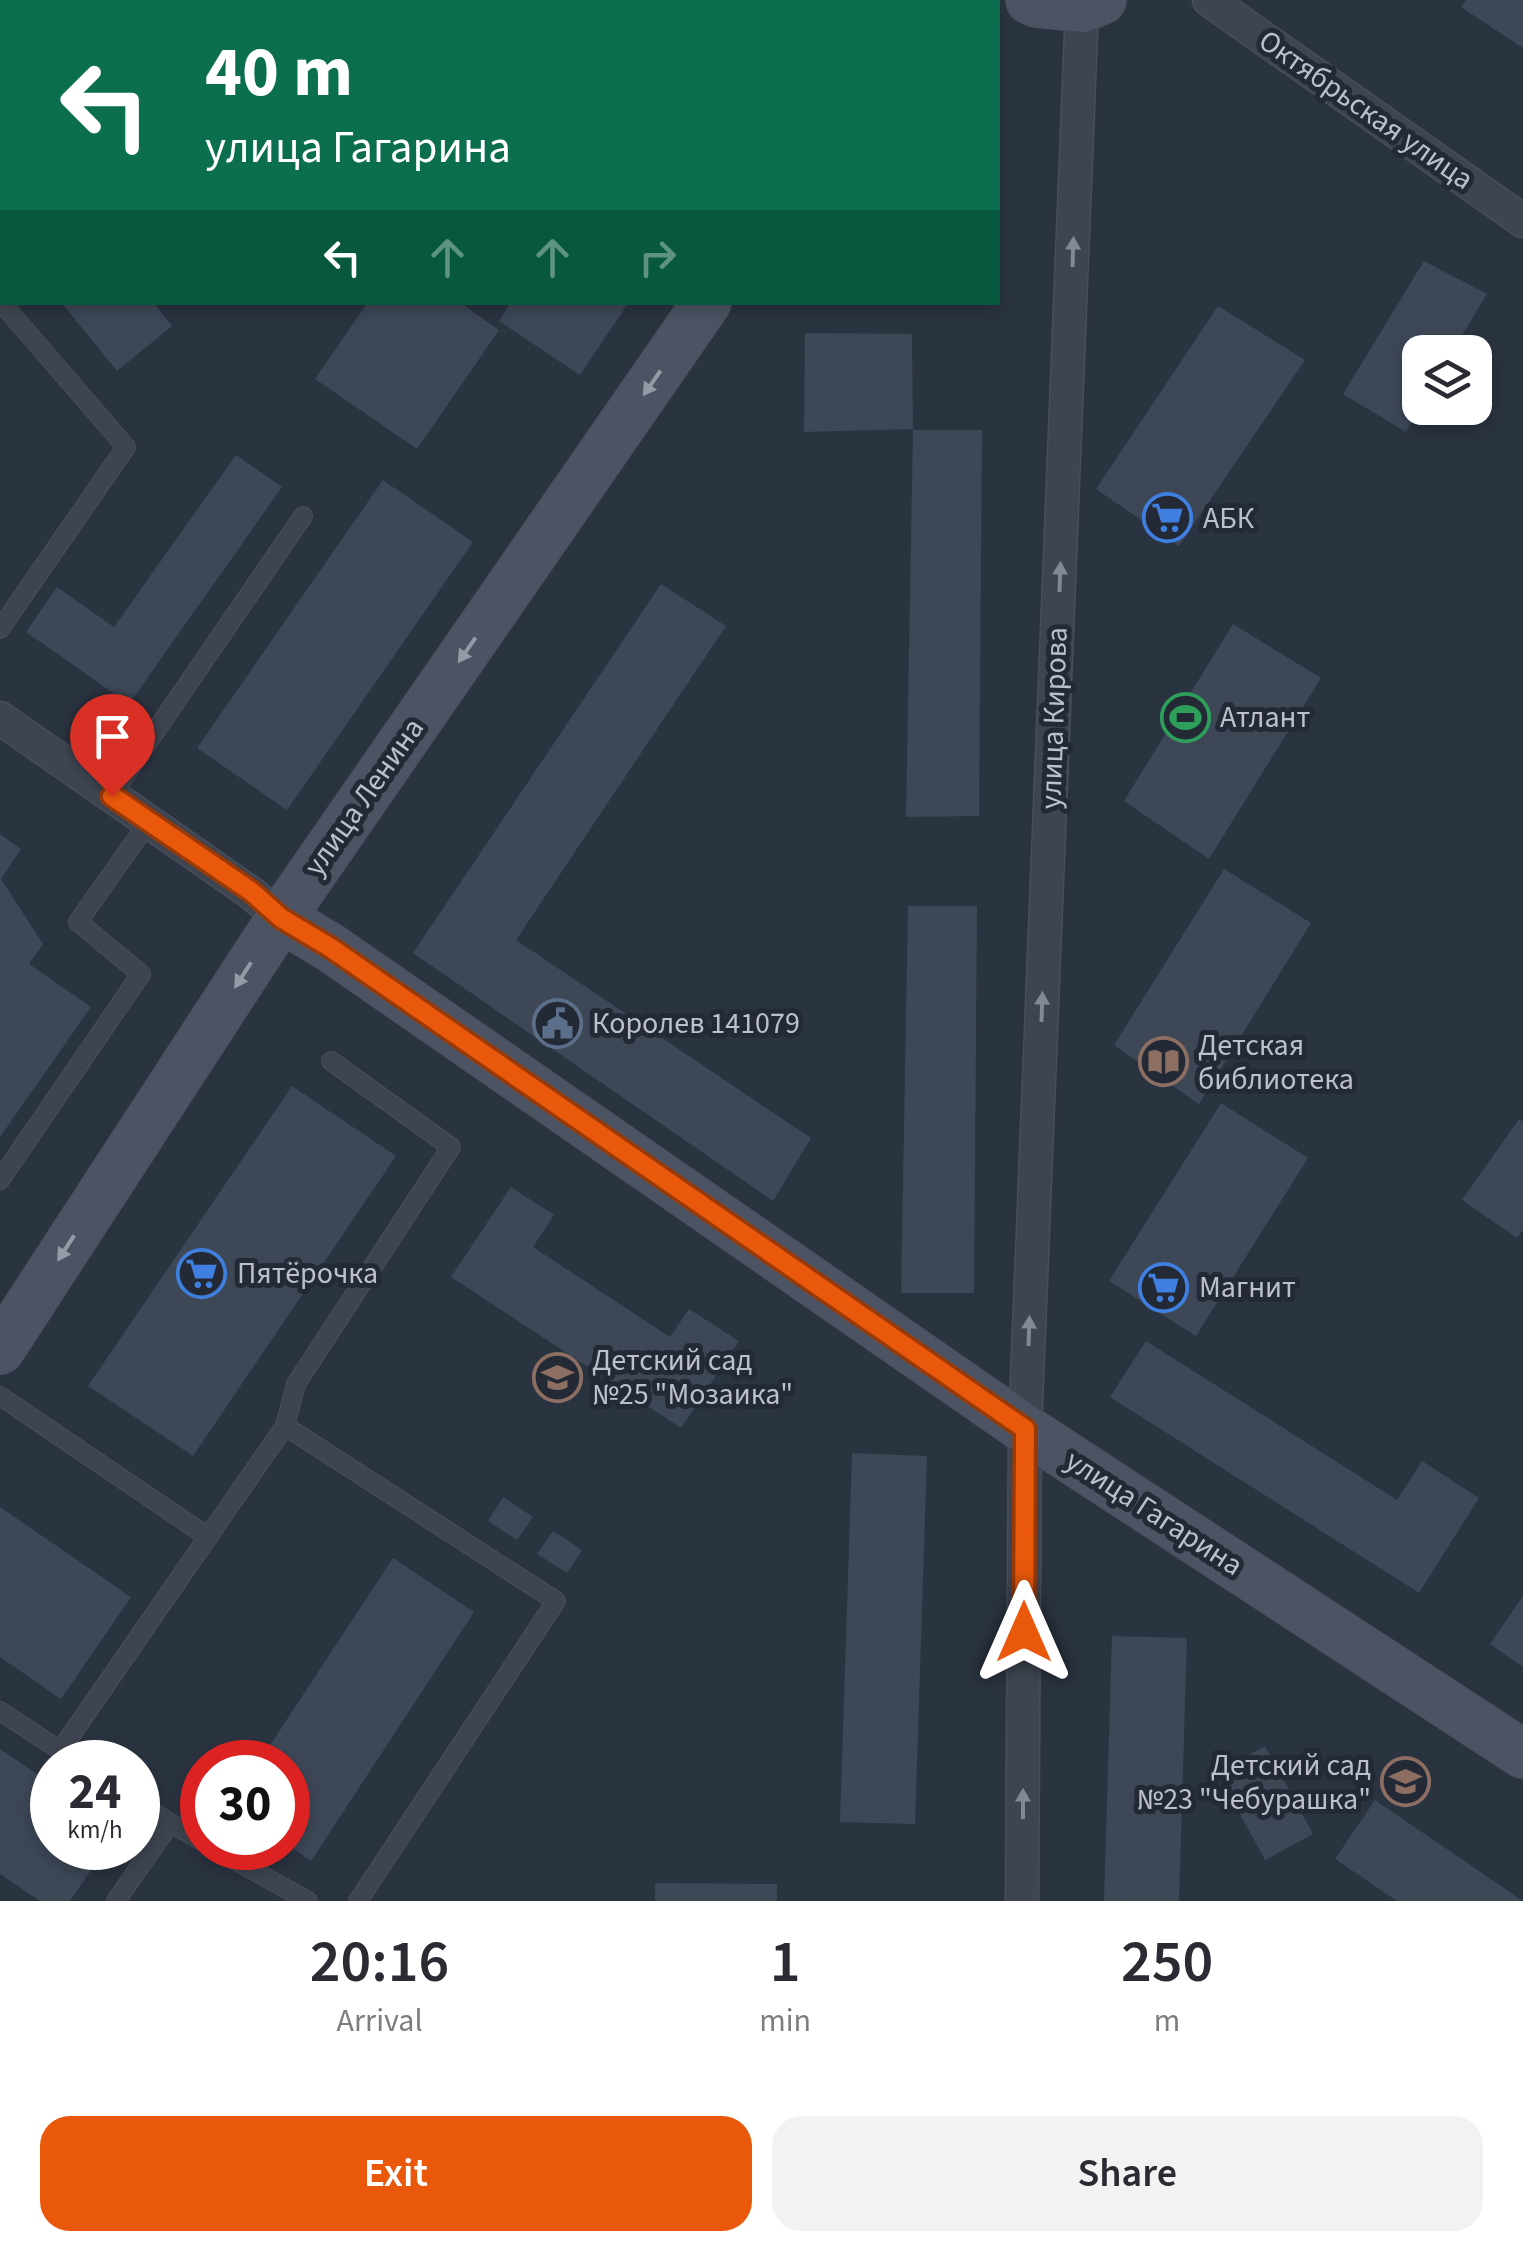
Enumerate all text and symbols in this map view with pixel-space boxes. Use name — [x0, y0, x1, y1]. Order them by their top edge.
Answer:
street label: Октябрьская улица — [1250, 20, 1482, 200]
text: 40 m — [205, 23, 353, 123]
icon: left — [40, 40, 170, 170]
text: улица Гагарина — [205, 116, 511, 180]
icon: left — [315, 230, 370, 285]
icon: ahead — [420, 230, 475, 285]
icon: ahead — [525, 230, 580, 285]
icon: right — [630, 230, 685, 285]
one-way arrow — [1066, 236, 1082, 268]
map controls — [1402, 335, 1492, 425]
button: layers — [1402, 335, 1492, 425]
one-way arrow — [643, 369, 662, 396]
supermarket icon: АБК — [1142, 492, 1194, 544]
place label: АБК — [1203, 497, 1255, 540]
one-way arrow — [1052, 561, 1068, 592]
street label: улица Кирова — [1029, 626, 1079, 810]
one-way arrow — [458, 636, 477, 663]
sports icon: Атлант — [1159, 691, 1211, 743]
pin — [70, 694, 155, 797]
place label: Атлант — [1220, 696, 1310, 739]
icon: arrive — [85, 709, 140, 764]
street label: улица Ленина — [294, 709, 434, 885]
one-way arrow — [234, 962, 253, 989]
one-way arrow — [1035, 990, 1051, 1022]
public building icon: Королев 141079 — [531, 997, 583, 1049]
place label: Королев 141079 — [592, 1002, 800, 1045]
place label: Детская библиотека — [1198, 1024, 1354, 1101]
library icon: Детская библиотека — [1137, 1036, 1189, 1088]
one-way arrow — [58, 1234, 76, 1262]
supermarket icon: Пятёрочка — [176, 1247, 228, 1299]
place label: Пятёрочка — [237, 1252, 378, 1295]
supermarket icon: Магнит — [1138, 1261, 1190, 1313]
place label: Магнит — [1199, 1266, 1296, 1309]
one-way arrow — [1021, 1315, 1037, 1347]
place label: Детский сад №25 "Мозаика" — [592, 1339, 793, 1416]
school or university icon: Детский сад №25 "Мозаика" — [531, 1351, 583, 1403]
street label: улица Гагарина — [1057, 1439, 1251, 1587]
position arrow — [972, 1580, 1076, 1684]
speed limit sign: 30 — [180, 1740, 310, 1870]
place label: Детский сад №23 "Чебурашка" — [1136, 1744, 1371, 1821]
school or university icon: Детский сад №23 "Чебурашка" — [1380, 1756, 1432, 1808]
text: 24 — [69, 1757, 121, 1828]
one-way arrow — [1015, 1787, 1031, 1819]
text: km/h — [67, 1812, 123, 1848]
text: 20:16 — [310, 1920, 449, 2005]
text: 1 — [770, 1920, 801, 2005]
text: 250 — [1121, 1920, 1213, 2005]
text: Arrival — [337, 1998, 423, 2044]
text: min — [759, 1998, 811, 2044]
text: m — [1154, 1998, 1180, 2044]
button: Exit — [40, 2116, 752, 2231]
button: Share — [772, 2116, 1483, 2231]

